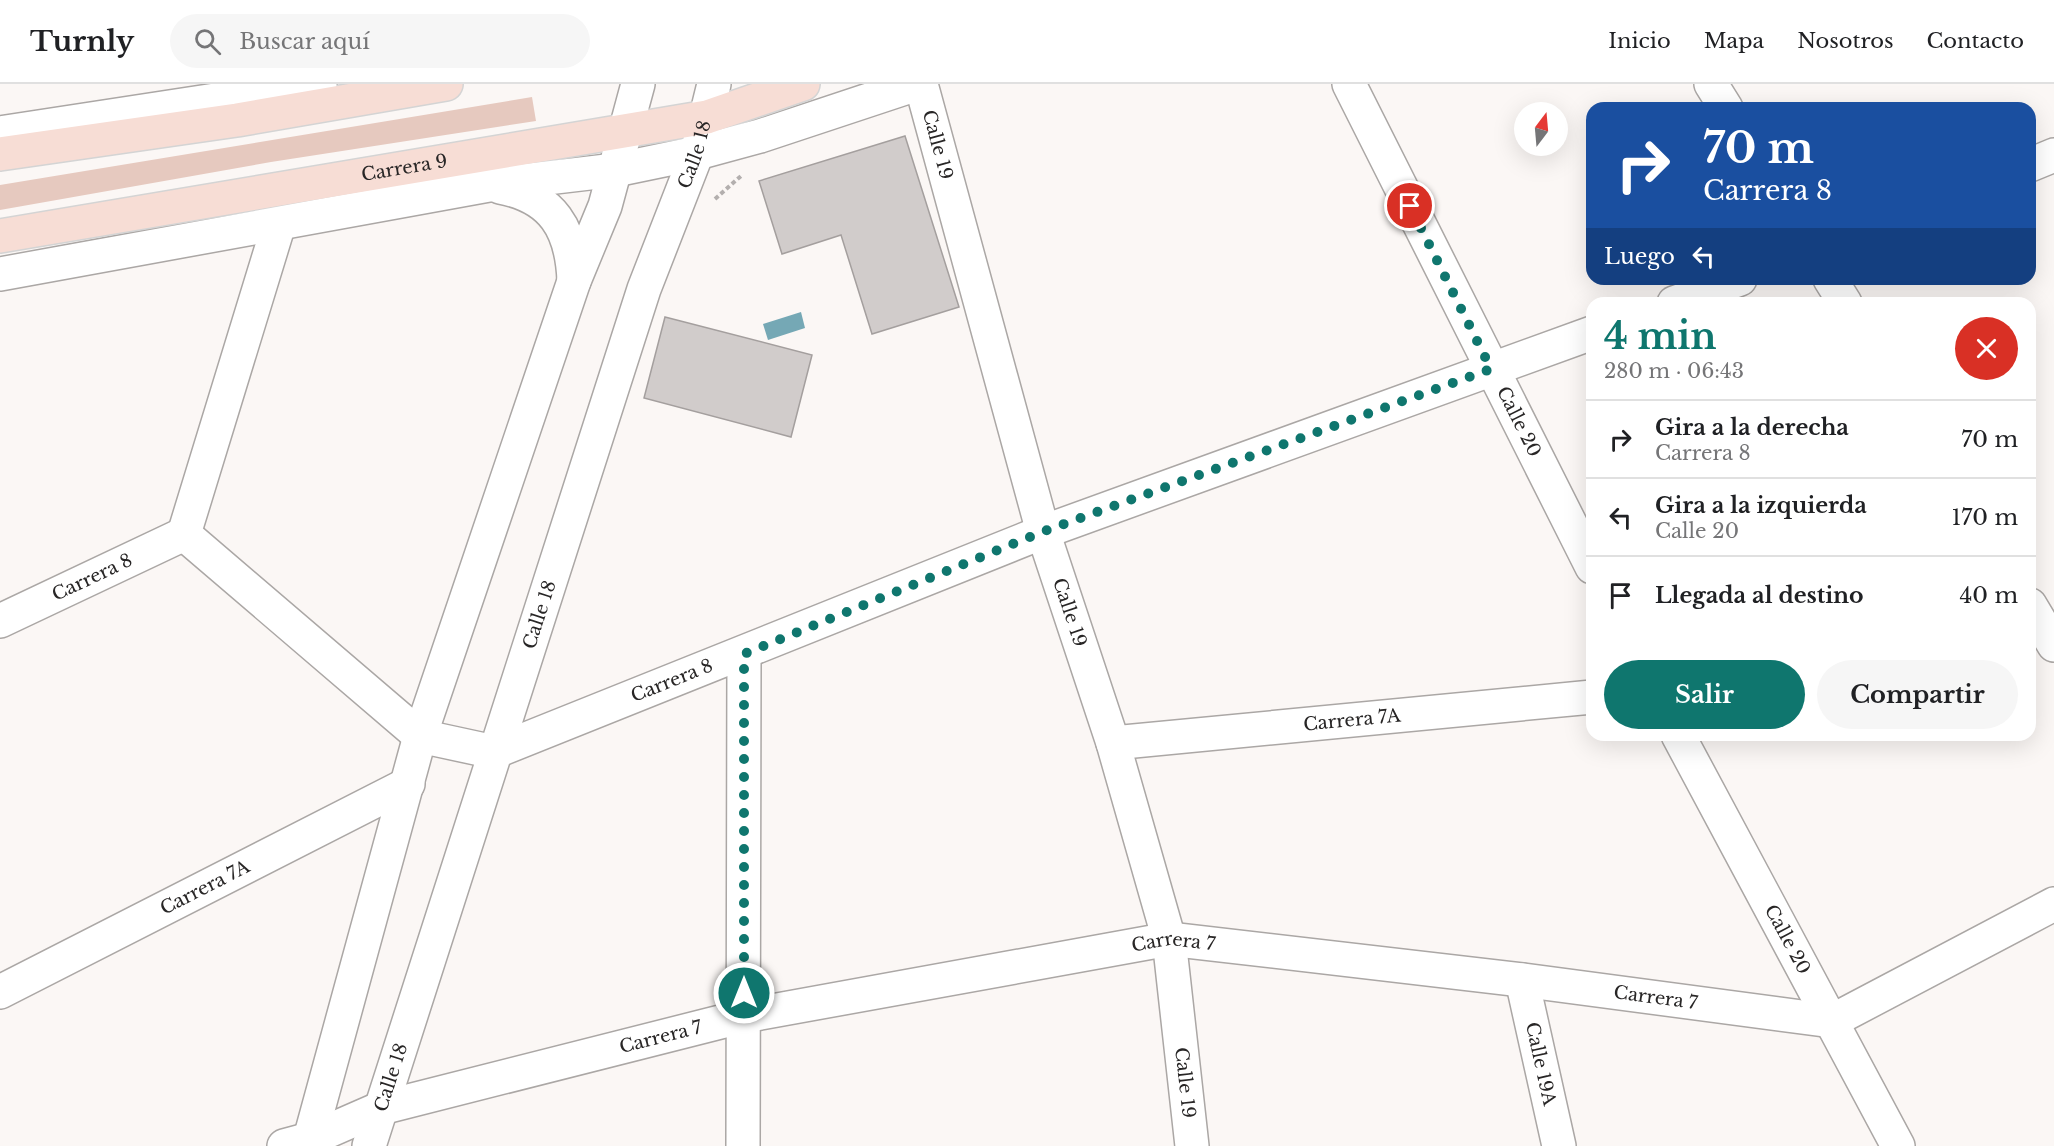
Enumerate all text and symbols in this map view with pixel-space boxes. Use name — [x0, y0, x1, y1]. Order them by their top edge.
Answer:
search box — [170, 14, 590, 68]
text: Turnly — [30, 24, 134, 59]
icon: search — [191, 25, 224, 58]
text: Buscar aquí — [239, 28, 370, 55]
text: Inicio — [1608, 28, 1671, 54]
text: Mapa — [1704, 28, 1764, 54]
text: Nosotros — [1797, 28, 1893, 54]
text: Contacto — [1926, 28, 2024, 54]
north arrow — [1514, 102, 1568, 156]
map controls — [1514, 102, 1568, 156]
street label: Calle 19 — [918, 108, 958, 182]
street label: Calle 18 — [673, 118, 716, 192]
text: 70 m — [1703, 122, 1814, 174]
icon: right — [1604, 126, 1682, 204]
street label: Carrera 9 — [360, 150, 449, 186]
text: Carrera 8 — [1703, 174, 1832, 207]
pin — [1384, 180, 1435, 231]
icon: arrive — [1393, 189, 1426, 222]
icon: left — [1687, 240, 1720, 273]
text: Luego — [1604, 243, 1675, 270]
text: 4 min — [1604, 314, 1716, 359]
button: close — [1955, 317, 2018, 380]
text: 280 m · 06:43 — [1604, 359, 1744, 383]
street label: Calle 20 — [1492, 383, 1546, 460]
text: Gira a la derecha — [1655, 414, 1849, 441]
icon: right — [1604, 423, 1637, 456]
text: 70 m — [1961, 426, 2018, 453]
text: Carrera 8 — [1655, 441, 1751, 465]
text: Gira a la izquierda — [1655, 492, 1867, 519]
icon: left — [1604, 501, 1637, 534]
text: 170 m — [1952, 504, 2018, 531]
text: Calle 20 — [1655, 519, 1739, 543]
street label: Carrera 8 — [49, 549, 136, 606]
street label: Calle 19 — [1048, 575, 1091, 650]
street label: Calle 18 — [518, 578, 561, 652]
icon: arrive — [1604, 579, 1637, 612]
text: Llegada al destino — [1655, 582, 1864, 609]
text: 40 m — [1960, 582, 2018, 609]
street label: Carrera 8 — [628, 654, 716, 707]
button: Salir — [1604, 660, 1805, 729]
button: Compartir — [1817, 660, 2018, 729]
street label: Carrera 7A — [1302, 704, 1403, 736]
street label: Carrera 7A — [156, 855, 254, 919]
street label: Calle 20 — [1760, 901, 1815, 978]
street label: Carrera 7 — [1130, 927, 1217, 957]
position arrow — [712, 961, 776, 1025]
street label: Carrera 7 — [1612, 981, 1700, 1014]
street label: Carrera 7 — [617, 1016, 705, 1058]
street label: Calle 19A — [1521, 1020, 1561, 1109]
street label: Calle 18 — [370, 1040, 412, 1114]
street label: Calle 19 — [1170, 1046, 1200, 1119]

